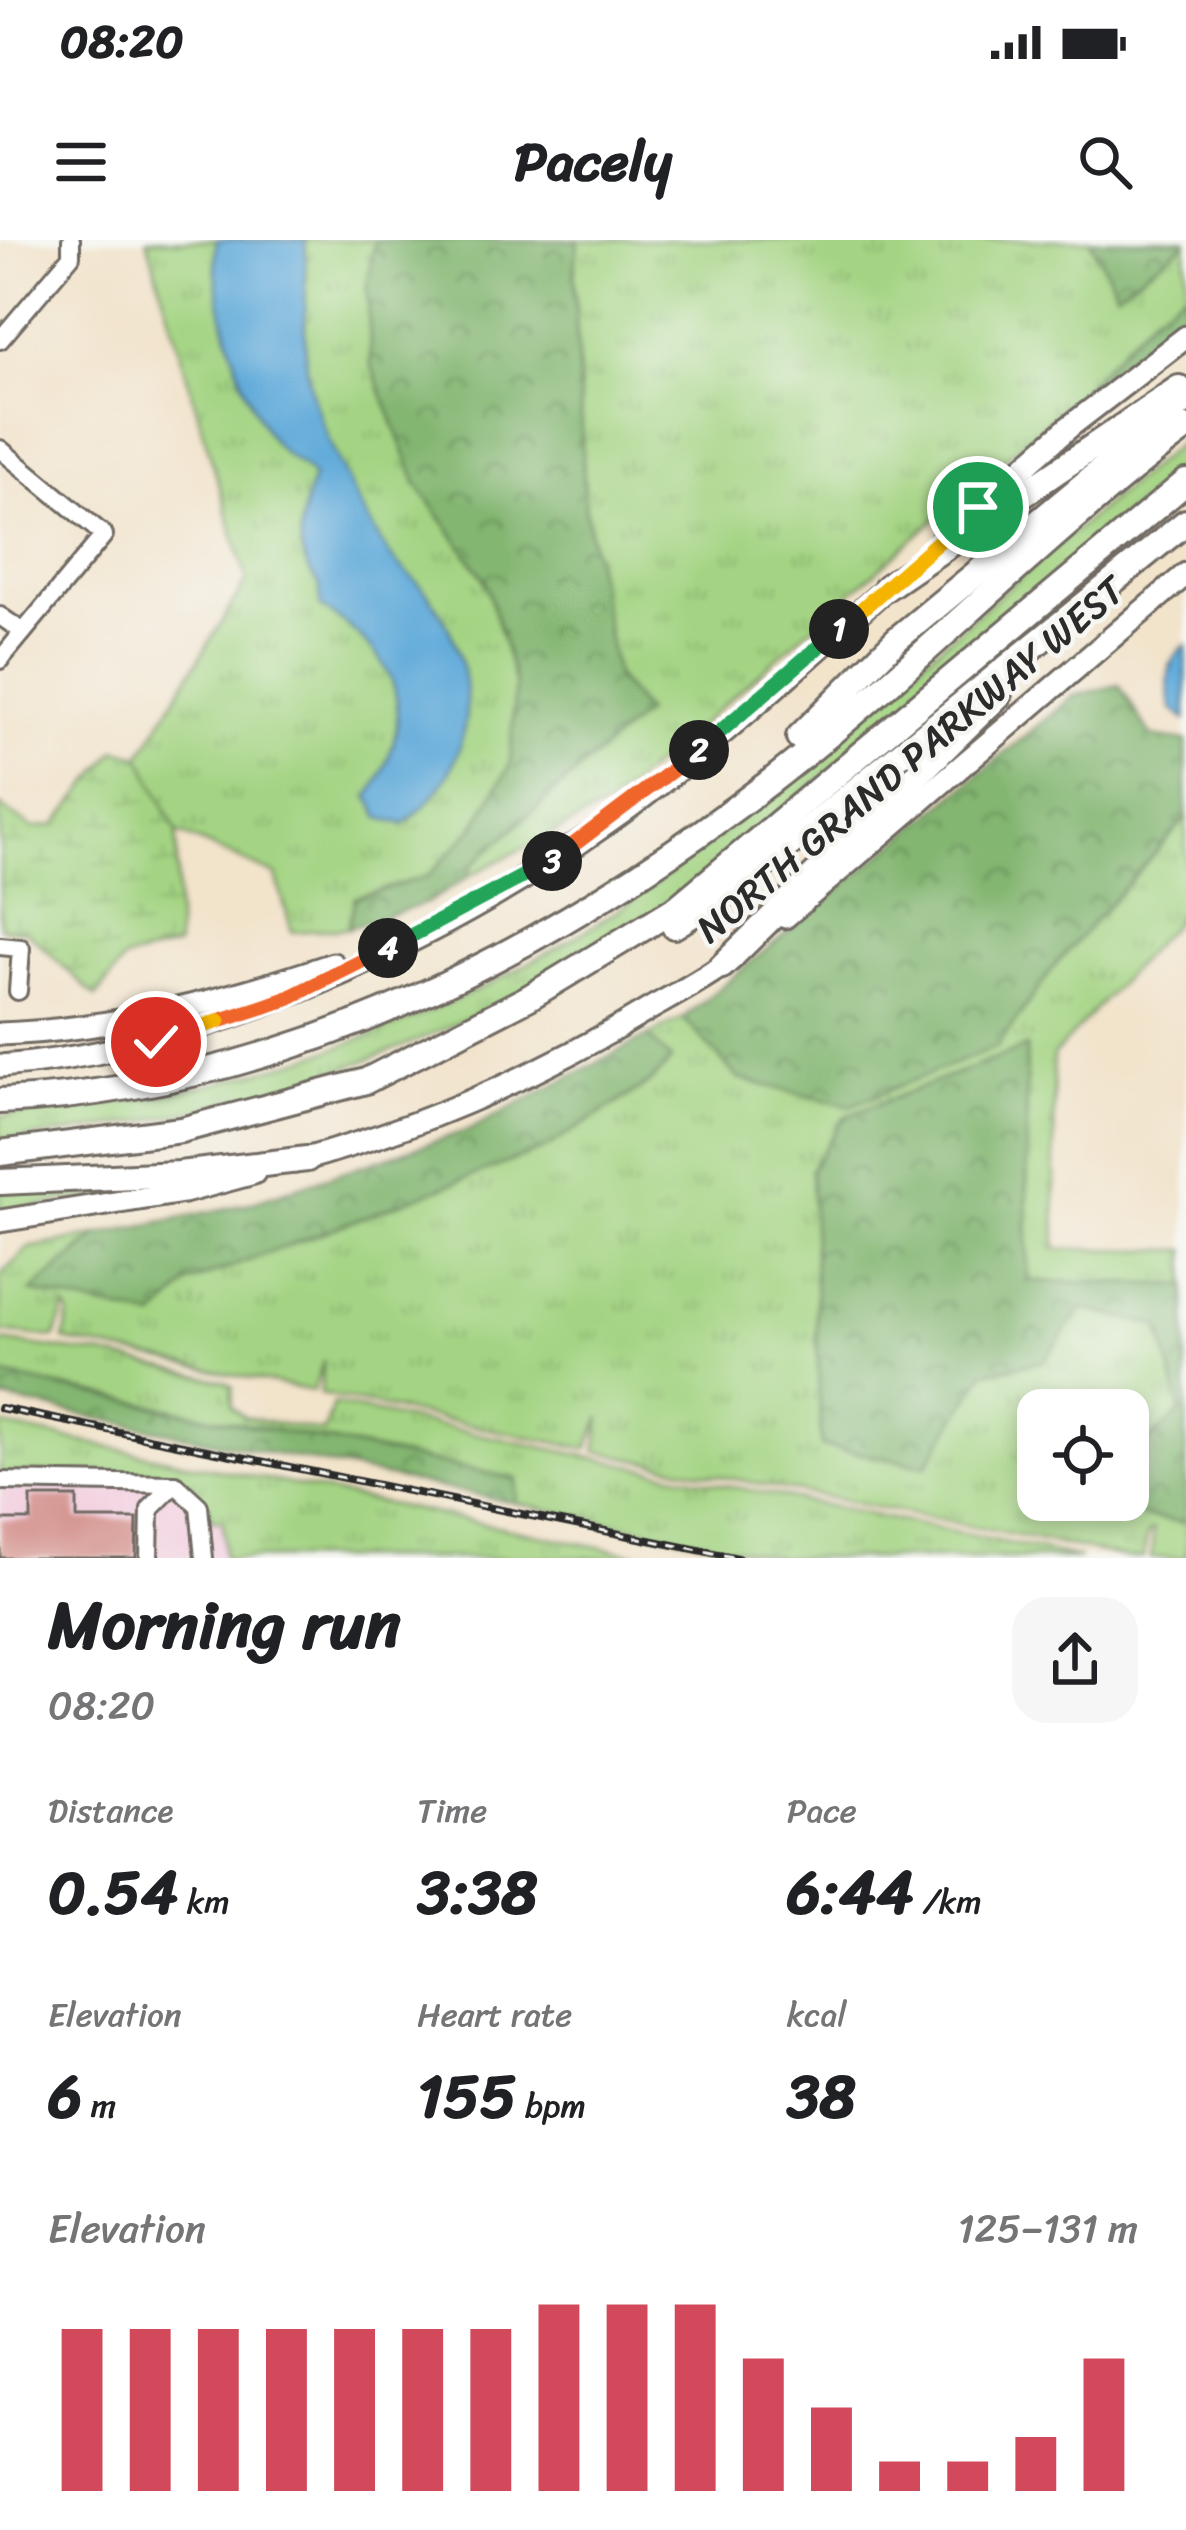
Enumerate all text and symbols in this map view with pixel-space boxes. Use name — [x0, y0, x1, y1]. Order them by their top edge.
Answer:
text: 08:20 — [60, 2, 184, 82]
text: Pacely — [514, 114, 672, 210]
icon: menu — [48, 129, 114, 195]
icon: search — [1072, 129, 1138, 195]
pin — [927, 456, 1029, 558]
icon: arrive — [945, 474, 1011, 540]
street label: NORTH GRAND PARKWAY WEST — [679, 556, 1143, 961]
pin: 1 — [809, 599, 869, 659]
text: 1 — [832, 600, 846, 658]
pin: 2 — [669, 720, 729, 780]
text: 2 — [689, 721, 709, 779]
pin: 3 — [522, 831, 582, 891]
text: 3 — [543, 832, 561, 890]
pin: 4 — [358, 918, 418, 978]
text: 4 — [378, 919, 398, 977]
pin — [105, 991, 207, 1093]
icon: check — [123, 1009, 189, 1075]
map controls — [1017, 1389, 1149, 1521]
button: locate — [1017, 1389, 1149, 1521]
text: Morning run — [48, 1567, 401, 1684]
button: share — [1012, 1597, 1138, 1723]
text: 08:20 — [48, 1671, 155, 1740]
text: Distance — [48, 1782, 173, 1840]
text: Time — [417, 1782, 487, 1840]
text: Pace — [787, 1782, 857, 1840]
text: 0.54 — [48, 1840, 178, 1946]
text: 3:38 — [417, 1840, 538, 1946]
text: 6:44 — [787, 1840, 914, 1946]
text: km — [178, 1873, 230, 1931]
text: /km — [914, 1873, 982, 1931]
text: Elevation — [48, 1986, 182, 2044]
text: Heart rate — [417, 1986, 572, 2044]
text: kcal — [787, 1986, 847, 2044]
text: 6 — [48, 2044, 82, 2150]
text: 155 — [417, 2044, 516, 2150]
text: 38 — [787, 2044, 856, 2150]
text: m — [82, 2077, 116, 2135]
text: bpm — [516, 2077, 586, 2135]
text: Elevation — [48, 2194, 206, 2263]
text: 125–131 m — [958, 2194, 1138, 2263]

